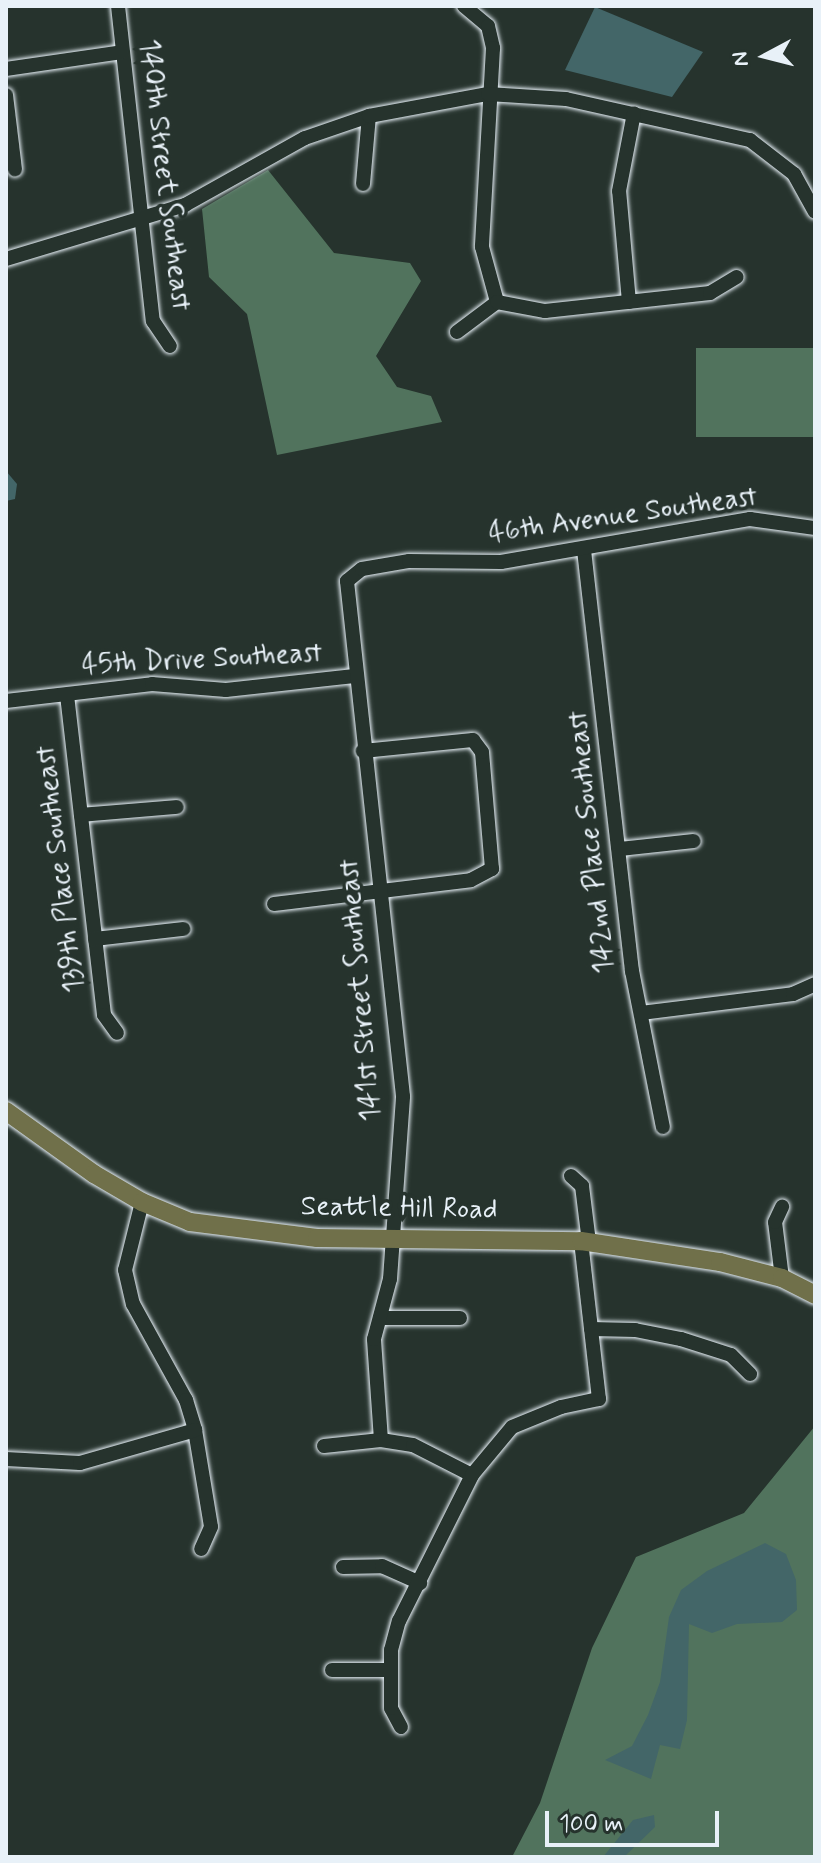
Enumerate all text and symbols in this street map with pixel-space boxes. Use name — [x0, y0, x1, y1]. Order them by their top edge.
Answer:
north arrow — [725, 16, 805, 96]
street label: 140th Street Southeast — [131, 38, 197, 312]
text: N — [726, 50, 756, 68]
street label: 46th Avenue Southeast — [489, 481, 757, 551]
street label: 45th Drive Southeast — [82, 637, 322, 683]
street label: 142nd Place Southeast — [562, 712, 622, 972]
street label: 139th Place Southeast — [29, 744, 93, 994]
street label: 141st Street Southeast — [333, 858, 389, 1122]
street label: Seattle Hill Road — [299, 1190, 499, 1228]
scale bar — [549, 1795, 723, 1845]
text: 100 m — [559, 1809, 623, 1840]

